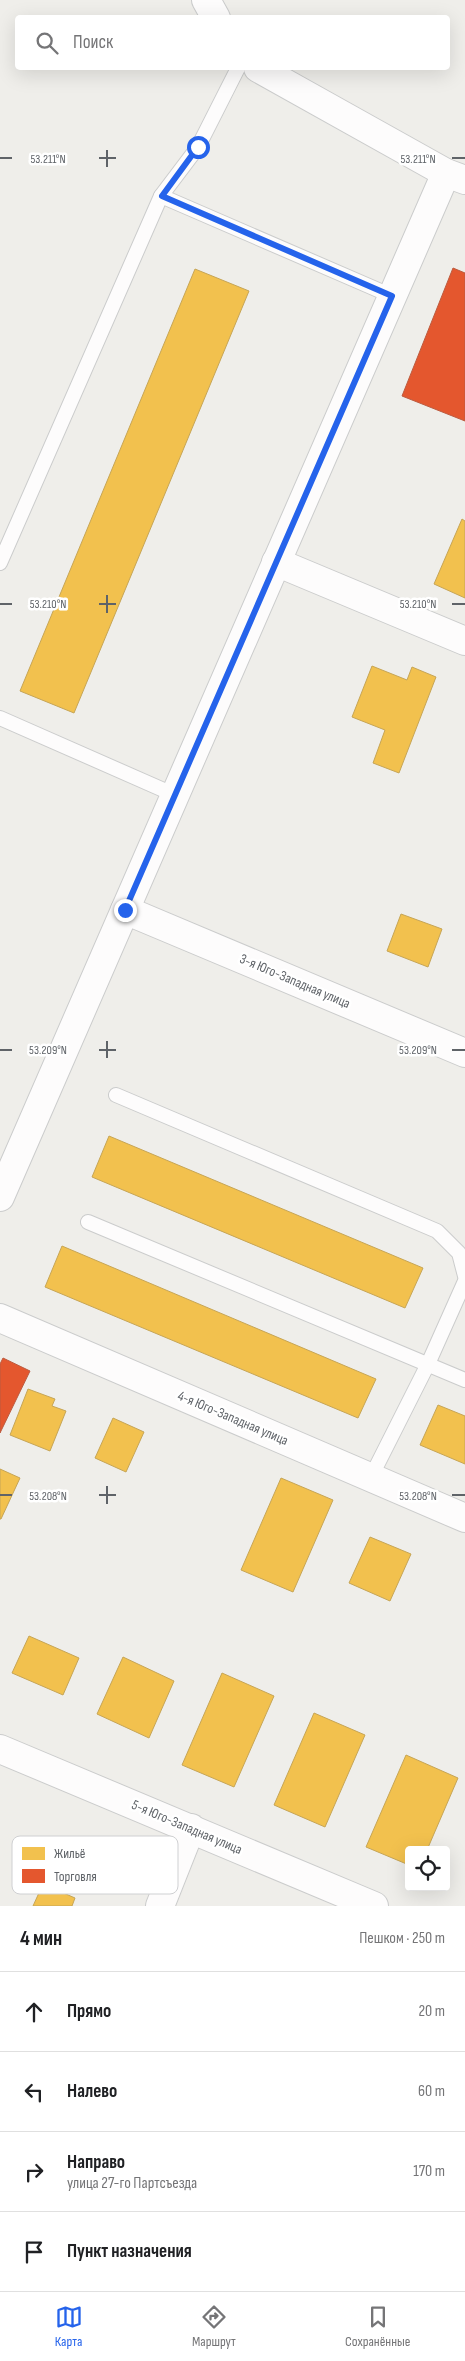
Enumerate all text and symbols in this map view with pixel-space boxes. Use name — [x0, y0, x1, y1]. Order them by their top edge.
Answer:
search box — [15, 15, 450, 70]
icon: search — [33, 29, 61, 57]
text: Поиск — [73, 31, 113, 54]
route start — [187, 136, 210, 159]
text: 53.211°N — [30, 152, 66, 167]
text: 53.211°N — [400, 152, 436, 167]
text: 53.210°N — [30, 597, 66, 612]
text: 53.210°N — [400, 597, 436, 612]
route end — [114, 899, 137, 922]
street label: 3-я Юго-Западная улица — [237, 950, 353, 1012]
text: 53.209°N — [29, 1043, 67, 1058]
text: 53.209°N — [399, 1043, 437, 1058]
street label: 4-я Юго-Западная улица — [175, 1387, 291, 1449]
text: 53.208°N — [29, 1489, 67, 1504]
text: 53.208°N — [399, 1489, 437, 1504]
street label: 5-я Юго-Западная улица — [129, 1796, 245, 1858]
legend — [12, 1836, 178, 1894]
text: Жильё — [54, 1845, 85, 1862]
map controls — [405, 1846, 450, 1891]
button: locate — [405, 1846, 450, 1891]
text: Торговля — [54, 1868, 97, 1885]
text: 4 мин — [20, 1926, 62, 1951]
text: Пешком · 250 m — [359, 1929, 445, 1948]
icon: ahead — [20, 1998, 48, 2026]
text: Прямо — [67, 2000, 111, 2023]
text: 20 m — [418, 2002, 445, 2021]
icon: left — [20, 2078, 48, 2106]
text: Налево — [67, 2080, 117, 2103]
text: 60 m — [418, 2082, 445, 2101]
text: Направо — [67, 2151, 125, 2174]
icon: right — [20, 2158, 48, 2186]
text: 170 m — [413, 2162, 445, 2181]
text: улица 27-го Партсъезда — [67, 2174, 197, 2193]
icon: arrive — [20, 2238, 48, 2266]
text: Пункт назначения — [67, 2240, 192, 2263]
tab: Карта — [55, 2303, 83, 2350]
tab: Маршрут — [192, 2303, 236, 2350]
tab: Сохранённые — [345, 2303, 410, 2350]

